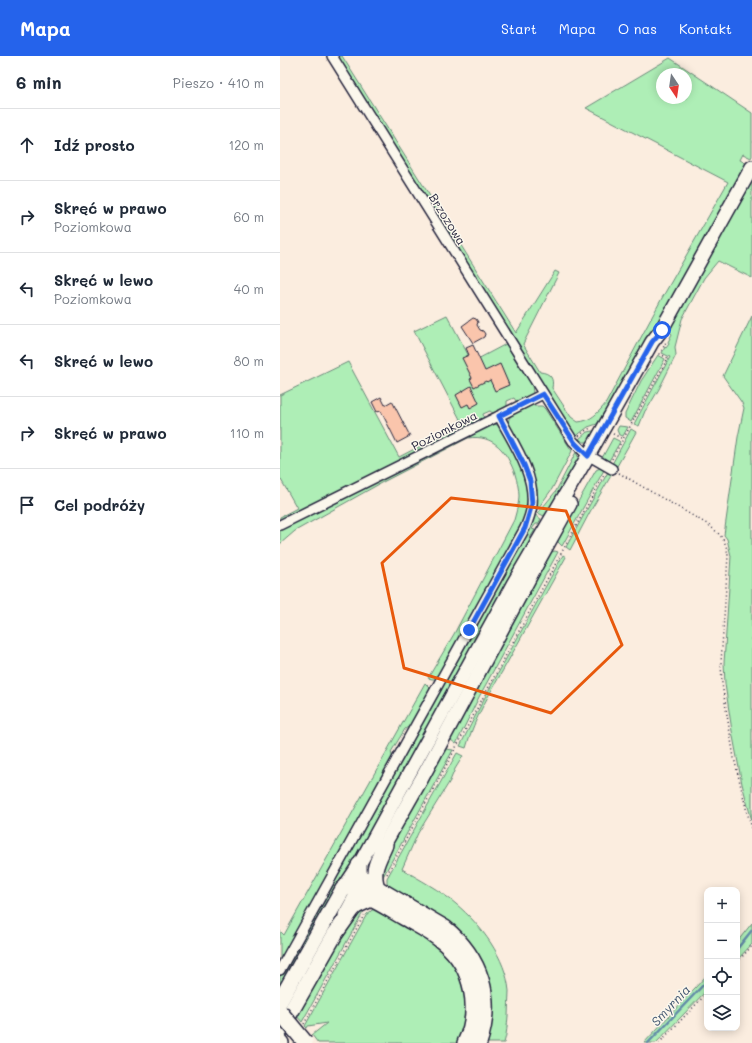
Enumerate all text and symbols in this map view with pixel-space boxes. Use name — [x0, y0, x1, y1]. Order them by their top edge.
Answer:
text: Mapa — [20, 16, 71, 41]
text: Start — [501, 19, 537, 38]
text: Mapa — [559, 19, 596, 38]
text: O nas — [618, 19, 657, 38]
text: Kontakt — [679, 19, 732, 38]
north arrow — [656, 68, 692, 104]
text: 6 min — [16, 71, 61, 93]
text: Pieszo · 410 m — [173, 74, 264, 91]
icon: ahead — [16, 134, 38, 156]
text: Idź prosto — [54, 135, 135, 155]
text: 120 m — [228, 136, 264, 153]
street label: Brzozowa — [426, 190, 470, 248]
text: Skręć w prawo — [54, 198, 167, 218]
icon: right — [16, 206, 38, 228]
text: 60 m — [234, 208, 264, 225]
text: Poziomkowa — [54, 218, 132, 235]
text: Skręć w lewo — [54, 270, 153, 290]
icon: left — [16, 278, 38, 300]
text: 40 m — [234, 280, 264, 297]
text: Poziomkowa — [54, 290, 132, 307]
route start — [653, 321, 671, 339]
icon: left — [16, 350, 38, 372]
text: Skręć w lewo — [54, 351, 153, 371]
text: 80 m — [234, 352, 264, 369]
street label: Poziomkowa — [408, 407, 480, 453]
icon: right — [16, 422, 38, 444]
text: Skręć w prawo — [54, 423, 167, 443]
text: 110 m — [230, 424, 264, 441]
icon: arrive — [16, 494, 38, 516]
text: Cel podróży — [54, 495, 145, 515]
route end — [460, 621, 478, 639]
map controls — [704, 887, 740, 1031]
button: + — [704, 887, 740, 923]
button: − — [704, 923, 740, 959]
button: locate — [704, 959, 740, 995]
water label: Smyrnia — [647, 981, 693, 1029]
button: layers — [704, 995, 740, 1031]

